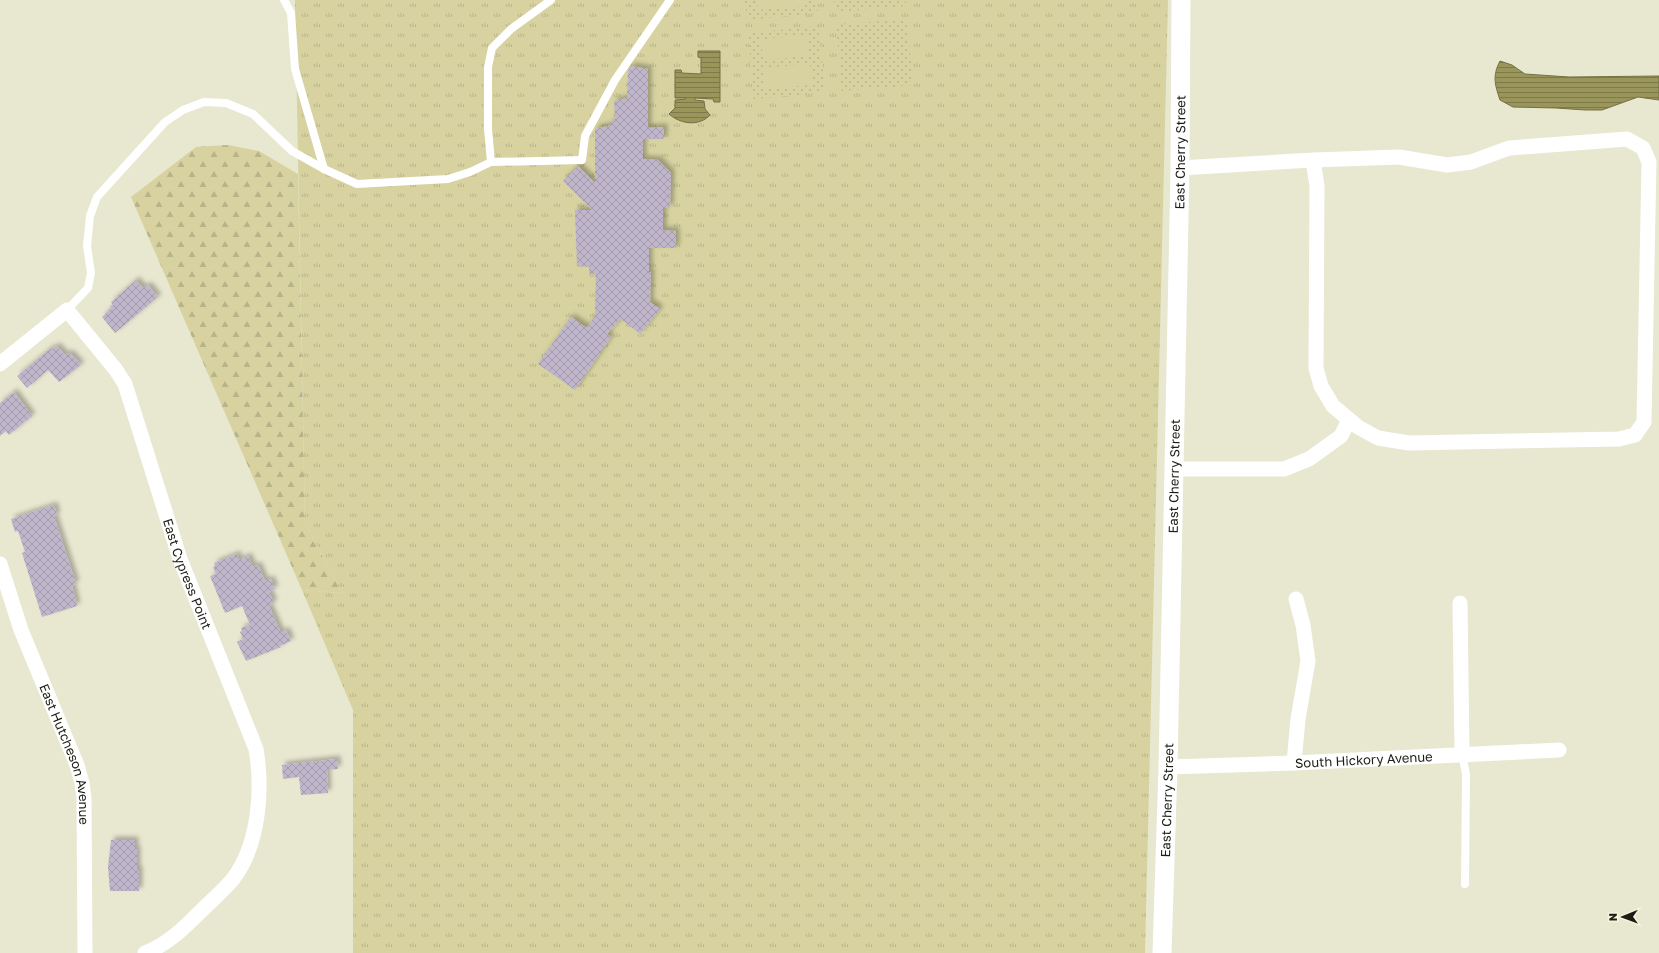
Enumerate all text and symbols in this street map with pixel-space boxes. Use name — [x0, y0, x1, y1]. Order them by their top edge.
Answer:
street label: East Cherry Street — [1171, 95, 1188, 210]
street label: East Cherry Street — [1165, 419, 1183, 534]
street label: East Cypress Point — [160, 516, 215, 631]
street label: East Hutcheson Avenue — [36, 681, 92, 825]
street label: East Cherry Street — [1157, 743, 1176, 858]
street label: South Hickory Avenue — [1295, 748, 1433, 771]
north arrow — [1603, 897, 1643, 937]
text: N — [1606, 913, 1619, 921]

